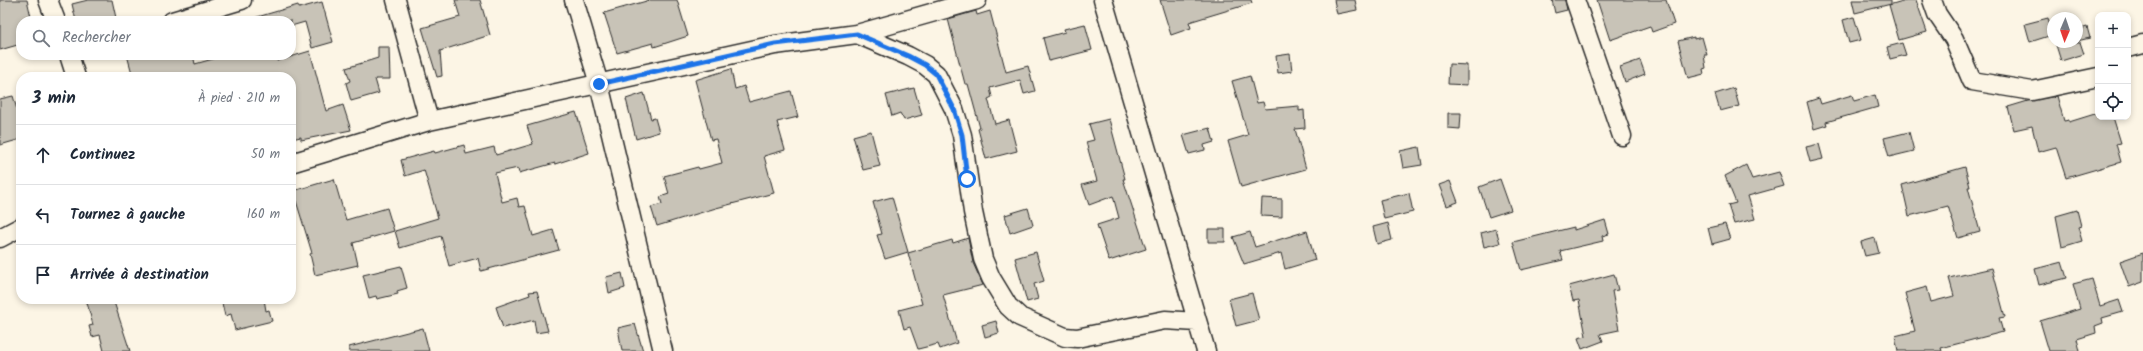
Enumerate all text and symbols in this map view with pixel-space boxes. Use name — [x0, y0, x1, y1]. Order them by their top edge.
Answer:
north arrow — [2047, 12, 2083, 48]
map controls — [2095, 12, 2131, 120]
button: + — [2095, 12, 2131, 48]
search box — [16, 16, 296, 60]
text: Rechercher — [62, 26, 130, 50]
icon: search — [30, 27, 52, 49]
button: − — [2095, 48, 2131, 84]
route end — [590, 75, 608, 93]
button: locate — [2095, 84, 2131, 120]
text: 3 min — [32, 85, 76, 112]
text: À pied · 210 m — [198, 88, 280, 109]
text: Continuez — [70, 143, 135, 167]
icon: ahead — [32, 144, 54, 166]
text: 50 m — [251, 144, 280, 165]
route start — [958, 170, 976, 188]
text: Tournez à gauche — [70, 203, 185, 227]
icon: left — [32, 204, 54, 226]
text: 160 m — [247, 204, 280, 225]
text: Arrivée à destination — [70, 263, 209, 287]
icon: arrive — [32, 264, 54, 286]

